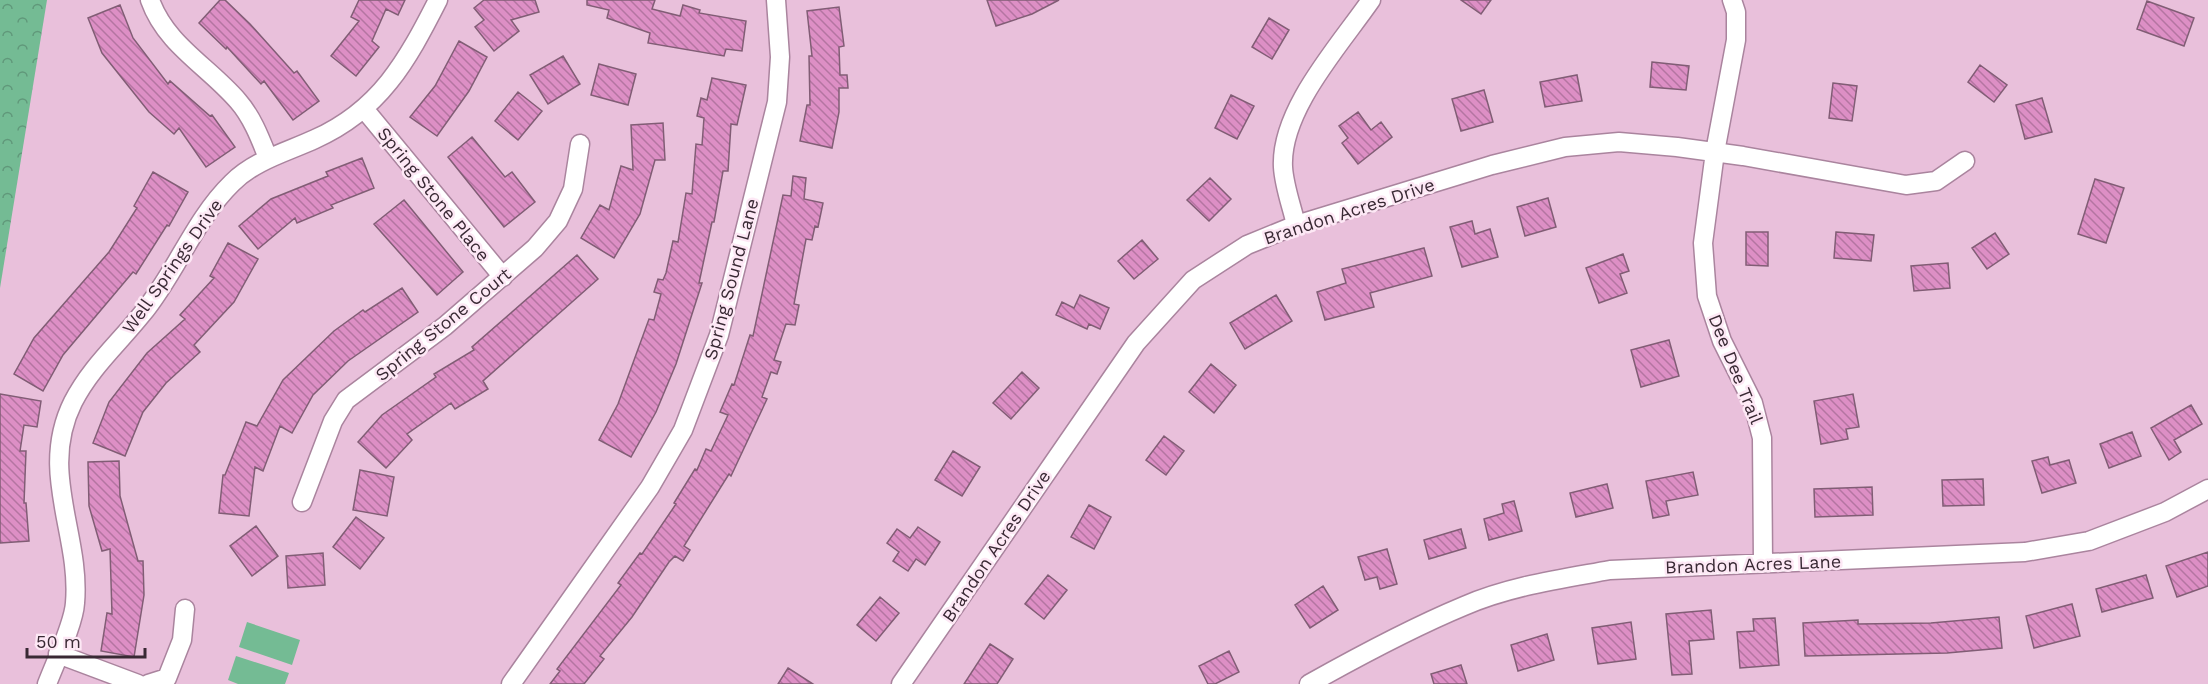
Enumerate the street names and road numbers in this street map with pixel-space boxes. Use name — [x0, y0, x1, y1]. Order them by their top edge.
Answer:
street label: Spring Stone Place — [373, 123, 495, 265]
street label: Brandon Acres Drive — [1261, 173, 1437, 249]
street label: Well Springs Drive — [118, 195, 226, 337]
street label: Spring Sound Lane — [699, 196, 763, 362]
street label: Spring Stone Court — [371, 263, 515, 385]
street label: Dee Dee Trail — [1704, 311, 1768, 427]
street label: Brandon Acres Drive — [937, 466, 1055, 626]
street label: Brandon Acres Lane — [1665, 550, 1841, 578]

